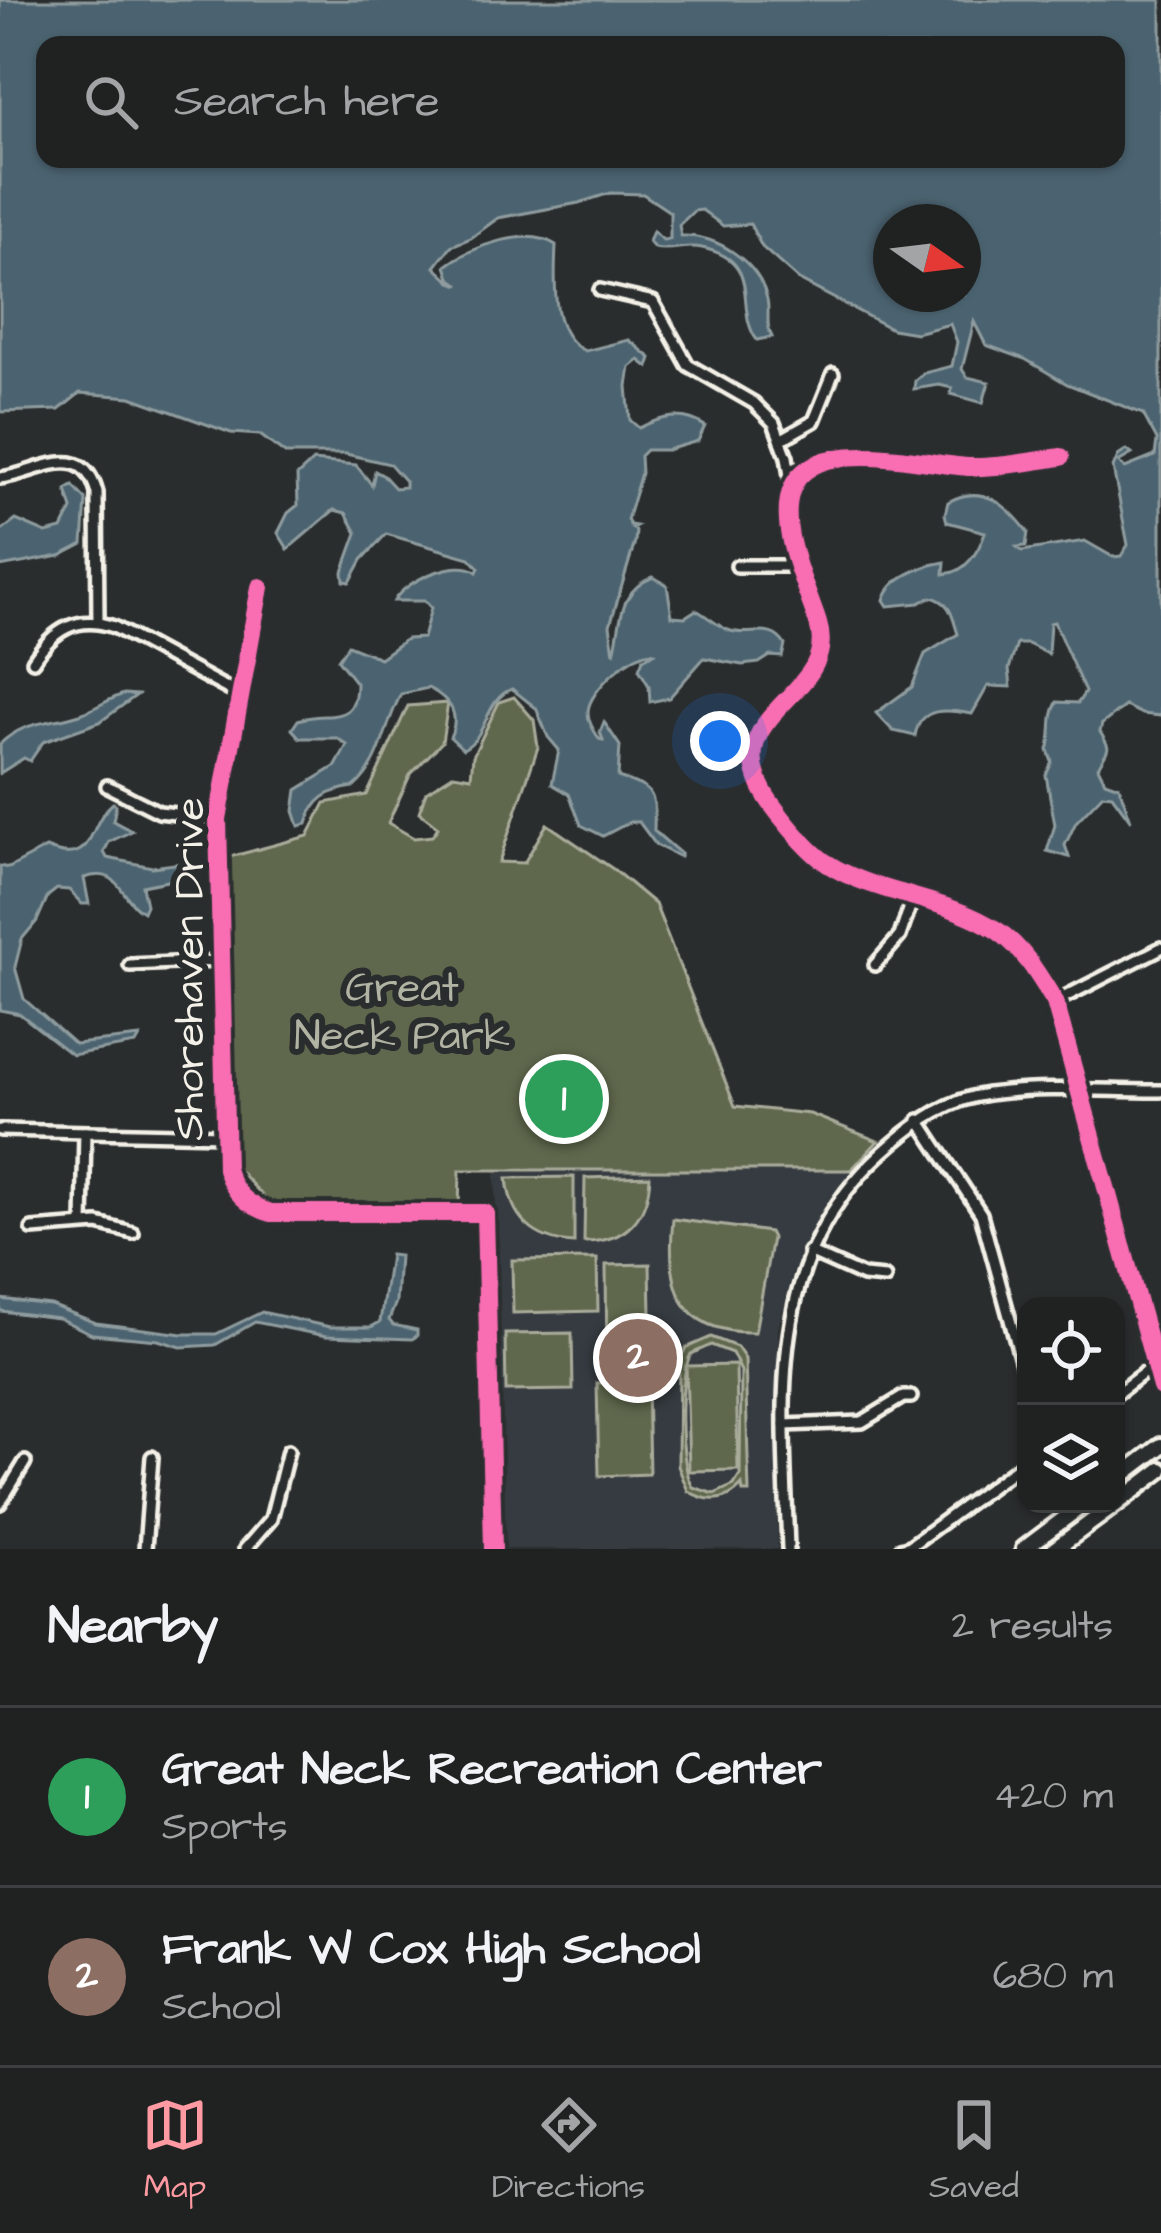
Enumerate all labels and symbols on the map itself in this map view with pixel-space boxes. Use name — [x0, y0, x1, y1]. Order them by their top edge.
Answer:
north arrow — [873, 204, 981, 312]
your location — [690, 711, 750, 771]
street label: Shorehaven Drive — [162, 797, 220, 1141]
park label: Great Neck Park — [294, 960, 510, 1066]
pin: 1 — [525, 1054, 603, 1144]
pin: 2 — [599, 1313, 677, 1403]

